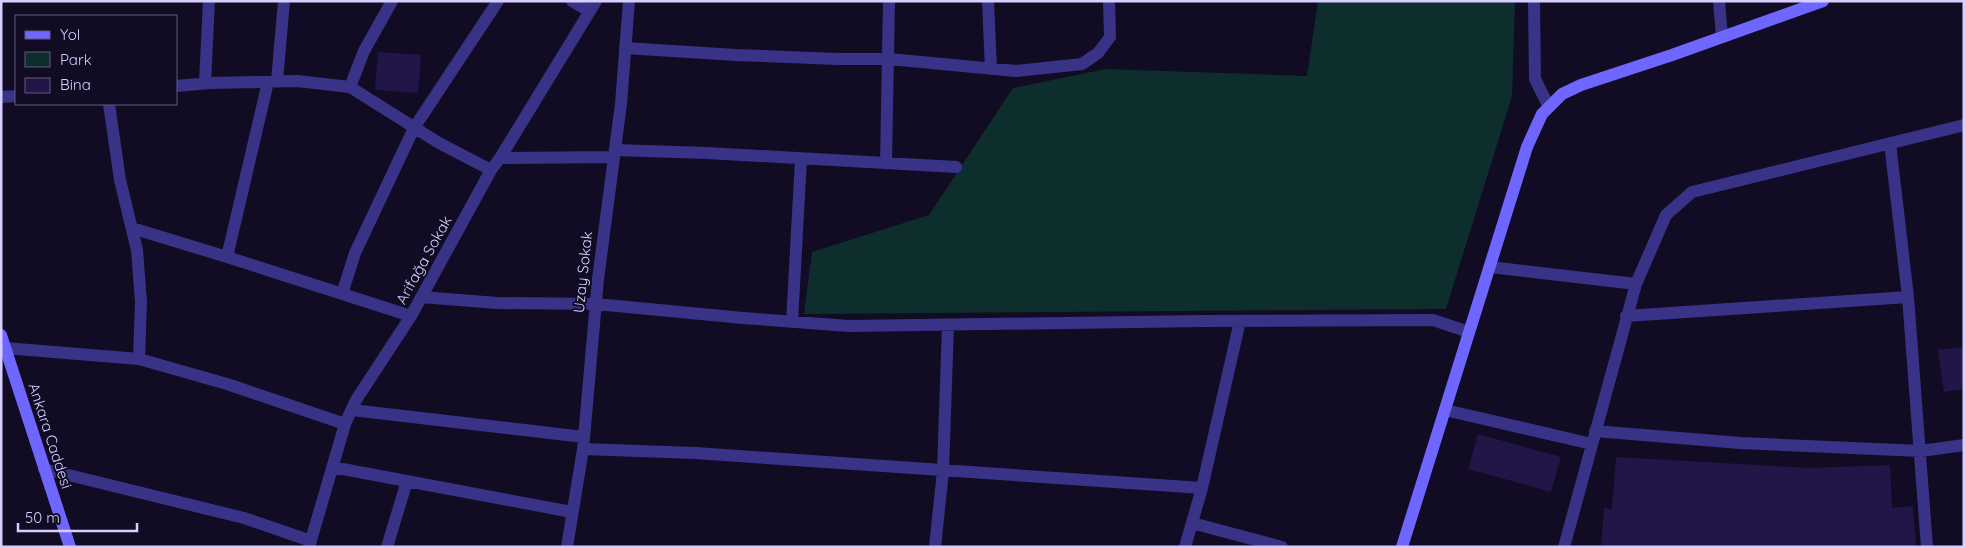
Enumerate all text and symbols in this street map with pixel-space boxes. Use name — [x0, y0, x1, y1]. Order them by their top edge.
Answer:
legend — [15, 15, 178, 105]
text: Yol — [60, 25, 80, 44]
text: Park — [60, 50, 92, 69]
text: Bina — [60, 75, 91, 94]
street label: Arifağa Sokak — [391, 212, 456, 307]
street label: Uzay Sokak — [569, 230, 596, 314]
street label: Ankara Caddesi — [24, 381, 77, 491]
scale bar — [18, 500, 136, 532]
text: 50 m — [25, 508, 60, 527]

